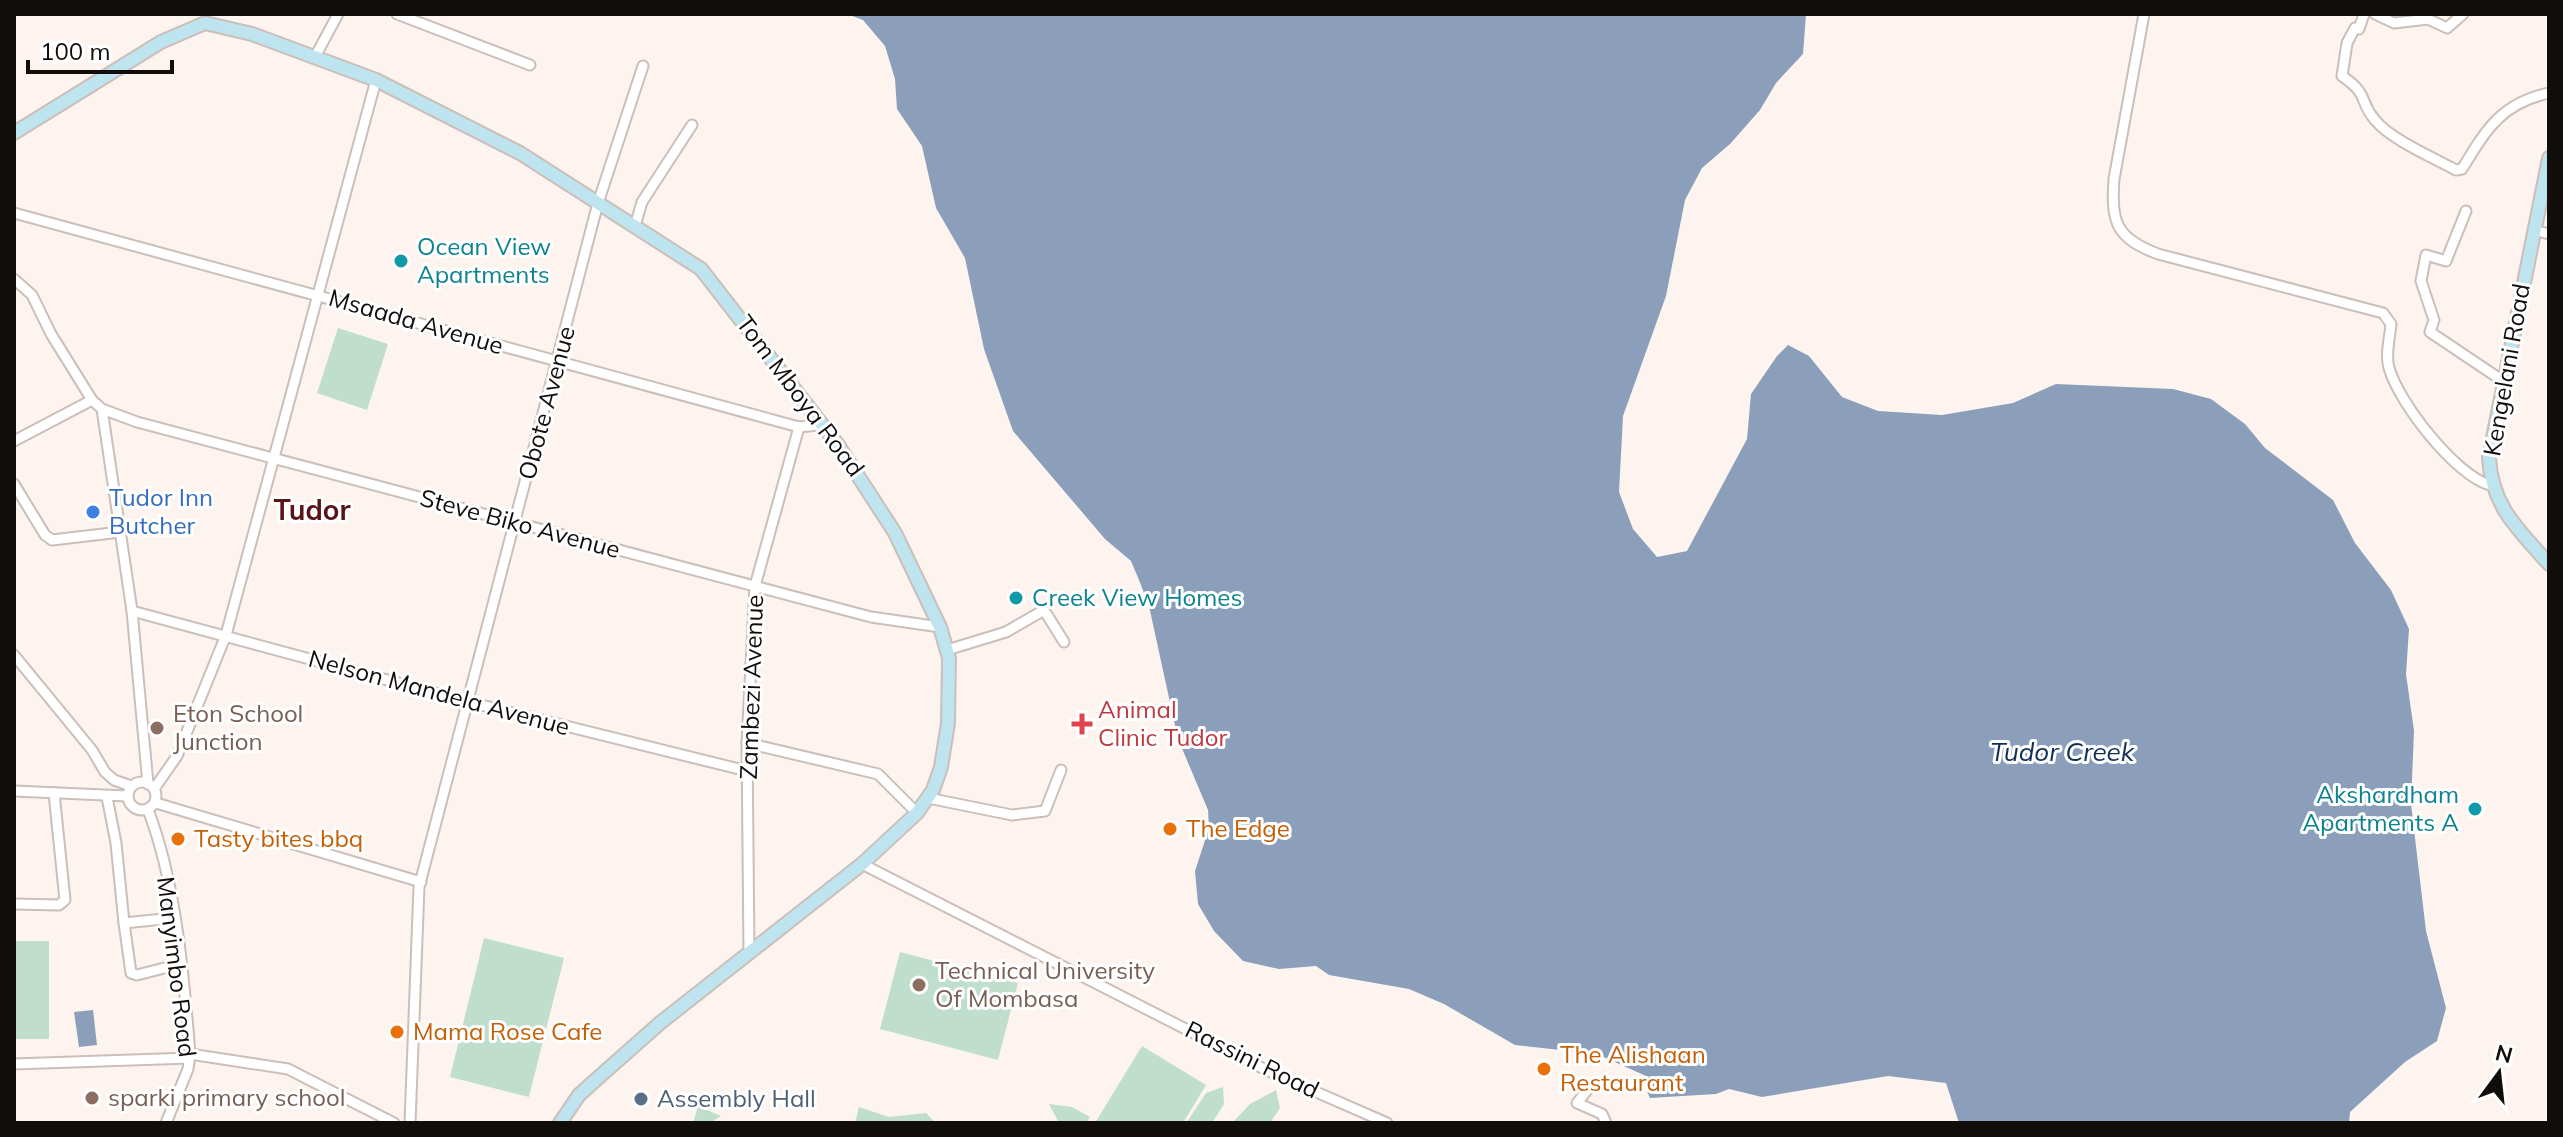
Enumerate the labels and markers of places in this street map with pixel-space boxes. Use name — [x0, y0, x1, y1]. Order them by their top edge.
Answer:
place label: Ocean View Apartments — [417, 231, 551, 289]
marker: Ocean View Apartments — [392, 252, 410, 270]
place label: Tudor Inn Butcher — [109, 482, 213, 540]
marker: Tudor Inn Butcher — [84, 503, 102, 521]
place label: Creek View Homes — [1032, 582, 1242, 612]
marker: Creek View Homes — [1007, 589, 1025, 607]
place label: Animal Clinic Tudor — [1098, 694, 1227, 752]
place label: Eton School Junction — [173, 698, 303, 756]
marker: Animal Clinic Tudor — [1073, 715, 1091, 733]
marker: Eton School Junction — [148, 719, 166, 737]
place label: Akshardham Apartments A — [2302, 779, 2459, 837]
marker: Akshardham Apartments A — [2466, 800, 2484, 818]
place label: The Edge — [1186, 813, 1290, 843]
marker: The Edge — [1161, 820, 1179, 838]
place label: Tasty bites bbq — [194, 823, 363, 853]
marker: Tasty bites bbq — [169, 830, 187, 848]
place label: Technical University Of Mombasa — [935, 955, 1155, 1013]
marker: Technical University Of Mombasa — [910, 976, 928, 994]
place label: Mama Rose Cafe — [413, 1016, 602, 1046]
marker: Mama Rose Cafe — [388, 1023, 406, 1041]
place label: The Alishaan Restaurant — [1560, 1039, 1706, 1097]
marker: The Alishaan Restaurant — [1535, 1060, 1553, 1078]
place label: sparki primary school — [108, 1082, 345, 1112]
place label: Assembly Hall — [657, 1083, 816, 1113]
marker: sparki primary school — [83, 1089, 101, 1107]
marker: Assembly Hall — [632, 1090, 650, 1108]

